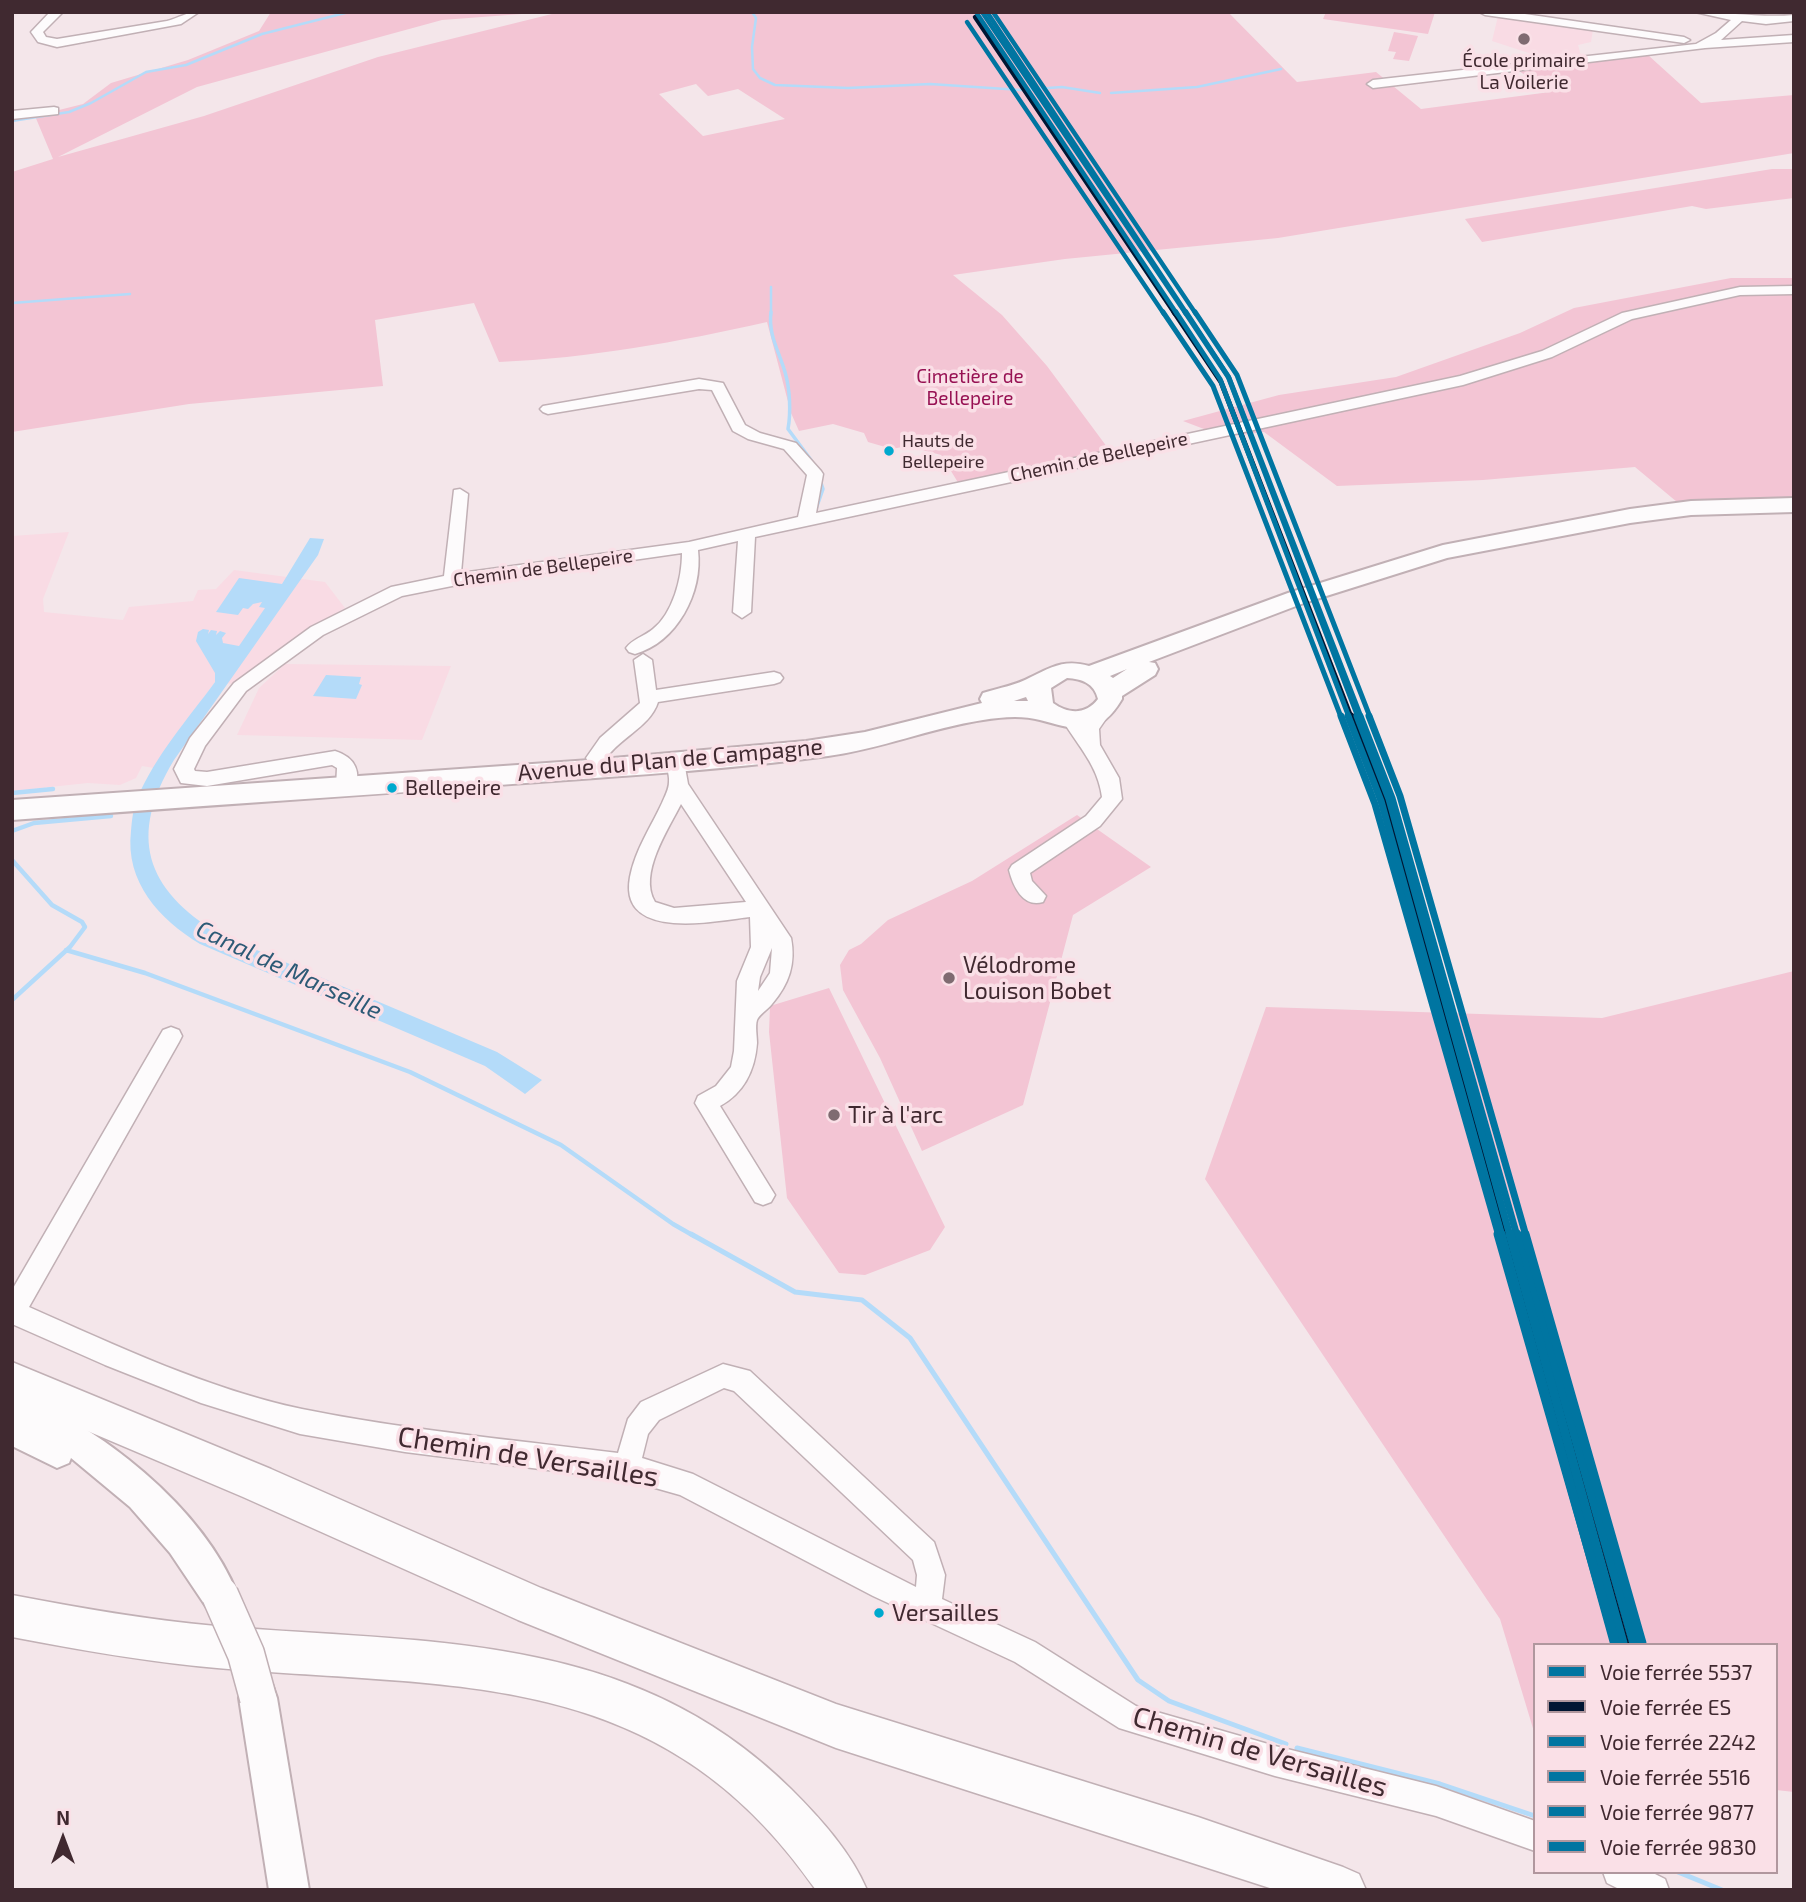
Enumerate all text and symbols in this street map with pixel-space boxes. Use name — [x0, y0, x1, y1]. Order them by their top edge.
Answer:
marker: École primaire La Voilerie — [1516, 31, 1532, 47]
place label: École primaire La Voilerie — [1462, 50, 1586, 94]
park label: Cimetière de Bellepeire — [916, 366, 1024, 410]
street label: Chemin de Bellepeire — [1008, 427, 1190, 487]
place label: Hauts de Bellepeire — [902, 430, 984, 472]
marker: Hauts de Bellepeire — [882, 444, 896, 458]
street label: Chemin de Bellepeire — [452, 544, 634, 592]
street label: Avenue du Plan de Campagne — [516, 733, 824, 787]
place label: Bellepeire — [405, 775, 501, 801]
marker: Bellepeire — [385, 781, 399, 795]
water label: Canal de Marseille — [192, 914, 386, 1026]
place label: Vélodrome Louison Bobet — [963, 951, 1111, 1005]
marker: Vélodrome Louison Bobet — [941, 970, 957, 986]
place label: Tir à l'arc — [848, 1101, 943, 1129]
marker: Tir à l'arc — [826, 1107, 842, 1123]
street label: Chemin de Versailles — [395, 1420, 661, 1494]
place label: Versailles — [892, 1599, 999, 1627]
marker: Versailles — [872, 1606, 886, 1620]
legend — [1533, 1643, 1778, 1874]
text: Voie ferrée 5537 — [1600, 1659, 1753, 1684]
text: Voie ferrée ES — [1600, 1694, 1731, 1719]
street label: Chemin de Versailles — [1129, 1700, 1391, 1804]
text: Voie ferrée 2242 — [1600, 1729, 1756, 1754]
text: Voie ferrée 5516 — [1600, 1764, 1751, 1789]
text: Voie ferrée 9877 — [1600, 1799, 1754, 1824]
north arrow — [28, 1804, 98, 1874]
text: N — [56, 1806, 70, 1829]
text: Voie ferrée 9830 — [1600, 1834, 1757, 1859]

